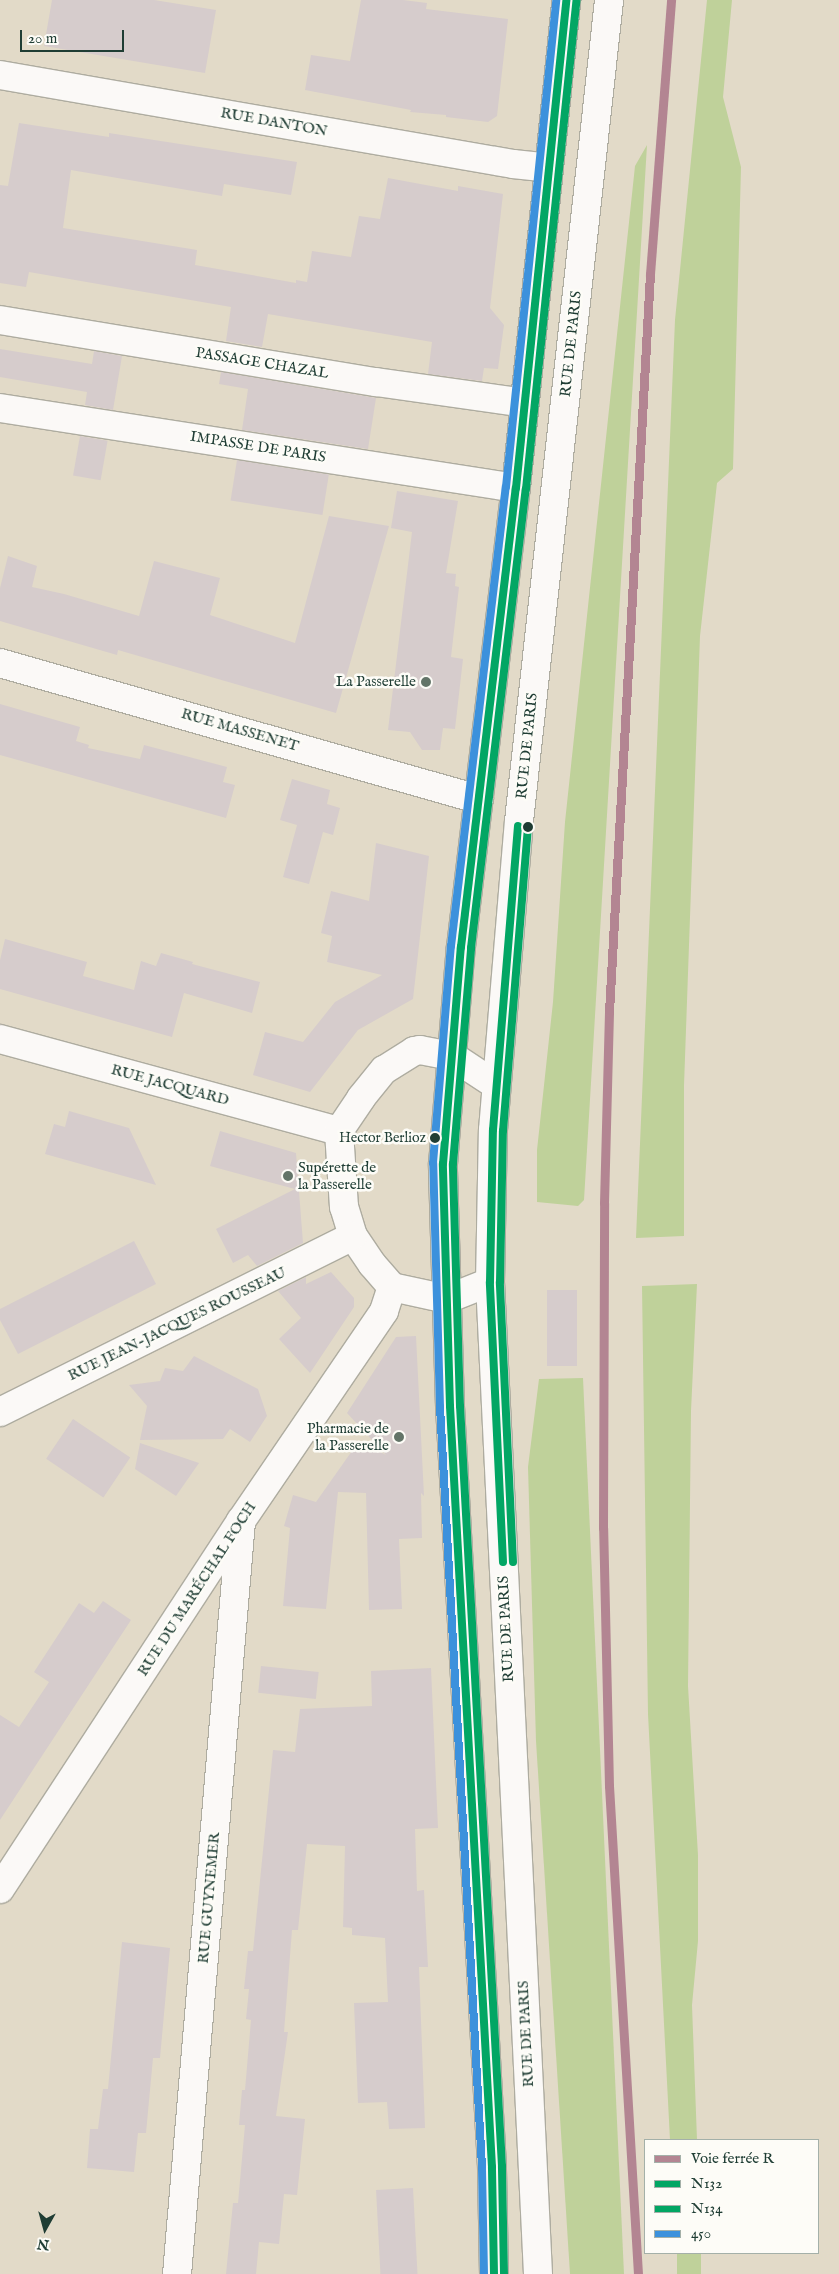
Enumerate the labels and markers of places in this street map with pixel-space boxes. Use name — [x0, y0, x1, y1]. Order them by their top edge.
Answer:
place label: La Passerelle — [336, 673, 416, 691]
marker: La Passerelle — [420, 676, 432, 688]
unlabelled marker — [523, 822, 533, 832]
place label: Hector Berlioz — [339, 1130, 426, 1146]
marker: Hector Berlioz — [430, 1133, 440, 1143]
place label: Supérette de la Passerelle — [298, 1158, 376, 1193]
marker: Supérette de la Passerelle — [282, 1170, 294, 1182]
place label: Pharmacie de la Passerelle — [307, 1419, 389, 1454]
marker: Pharmacie de la Passerelle — [393, 1431, 405, 1443]

